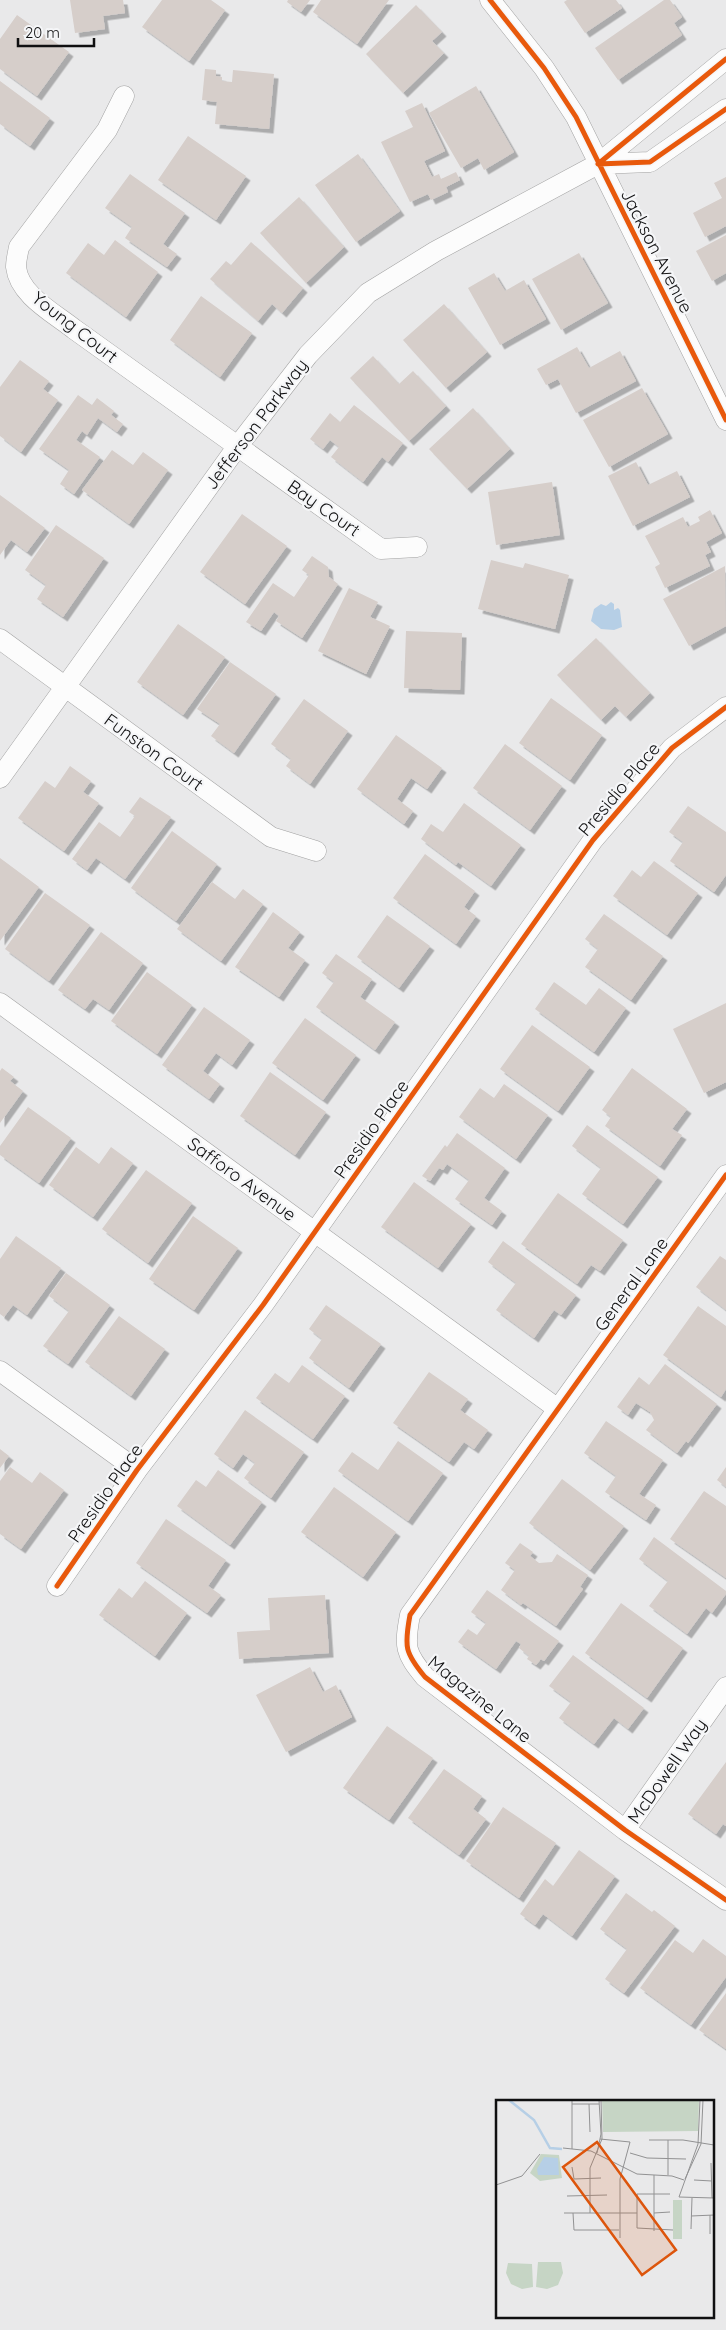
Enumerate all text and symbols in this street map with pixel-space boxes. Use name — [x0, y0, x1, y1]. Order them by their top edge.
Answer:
scale bar — [18, 15, 94, 47]
text: 20 m — [25, 23, 60, 42]
street label: Jackson Avenue — [616, 185, 698, 317]
street label: Young Court — [27, 286, 123, 368]
street label: Jefferson Parkway — [199, 354, 313, 494]
street label: Bay Court — [283, 475, 365, 541]
street label: Funston Court — [100, 708, 208, 796]
street label: Presidio Place — [573, 737, 665, 841]
street label: Presidio Place — [328, 1075, 414, 1183]
street label: Safforo Avenue — [183, 1132, 301, 1226]
street label: General Lane — [589, 1232, 673, 1336]
street label: Presidio Place — [62, 1439, 148, 1547]
street label: Magazine Lane — [423, 1650, 537, 1748]
street label: McDowell Way — [622, 1714, 712, 1828]
inset map — [496, 2100, 714, 2318]

